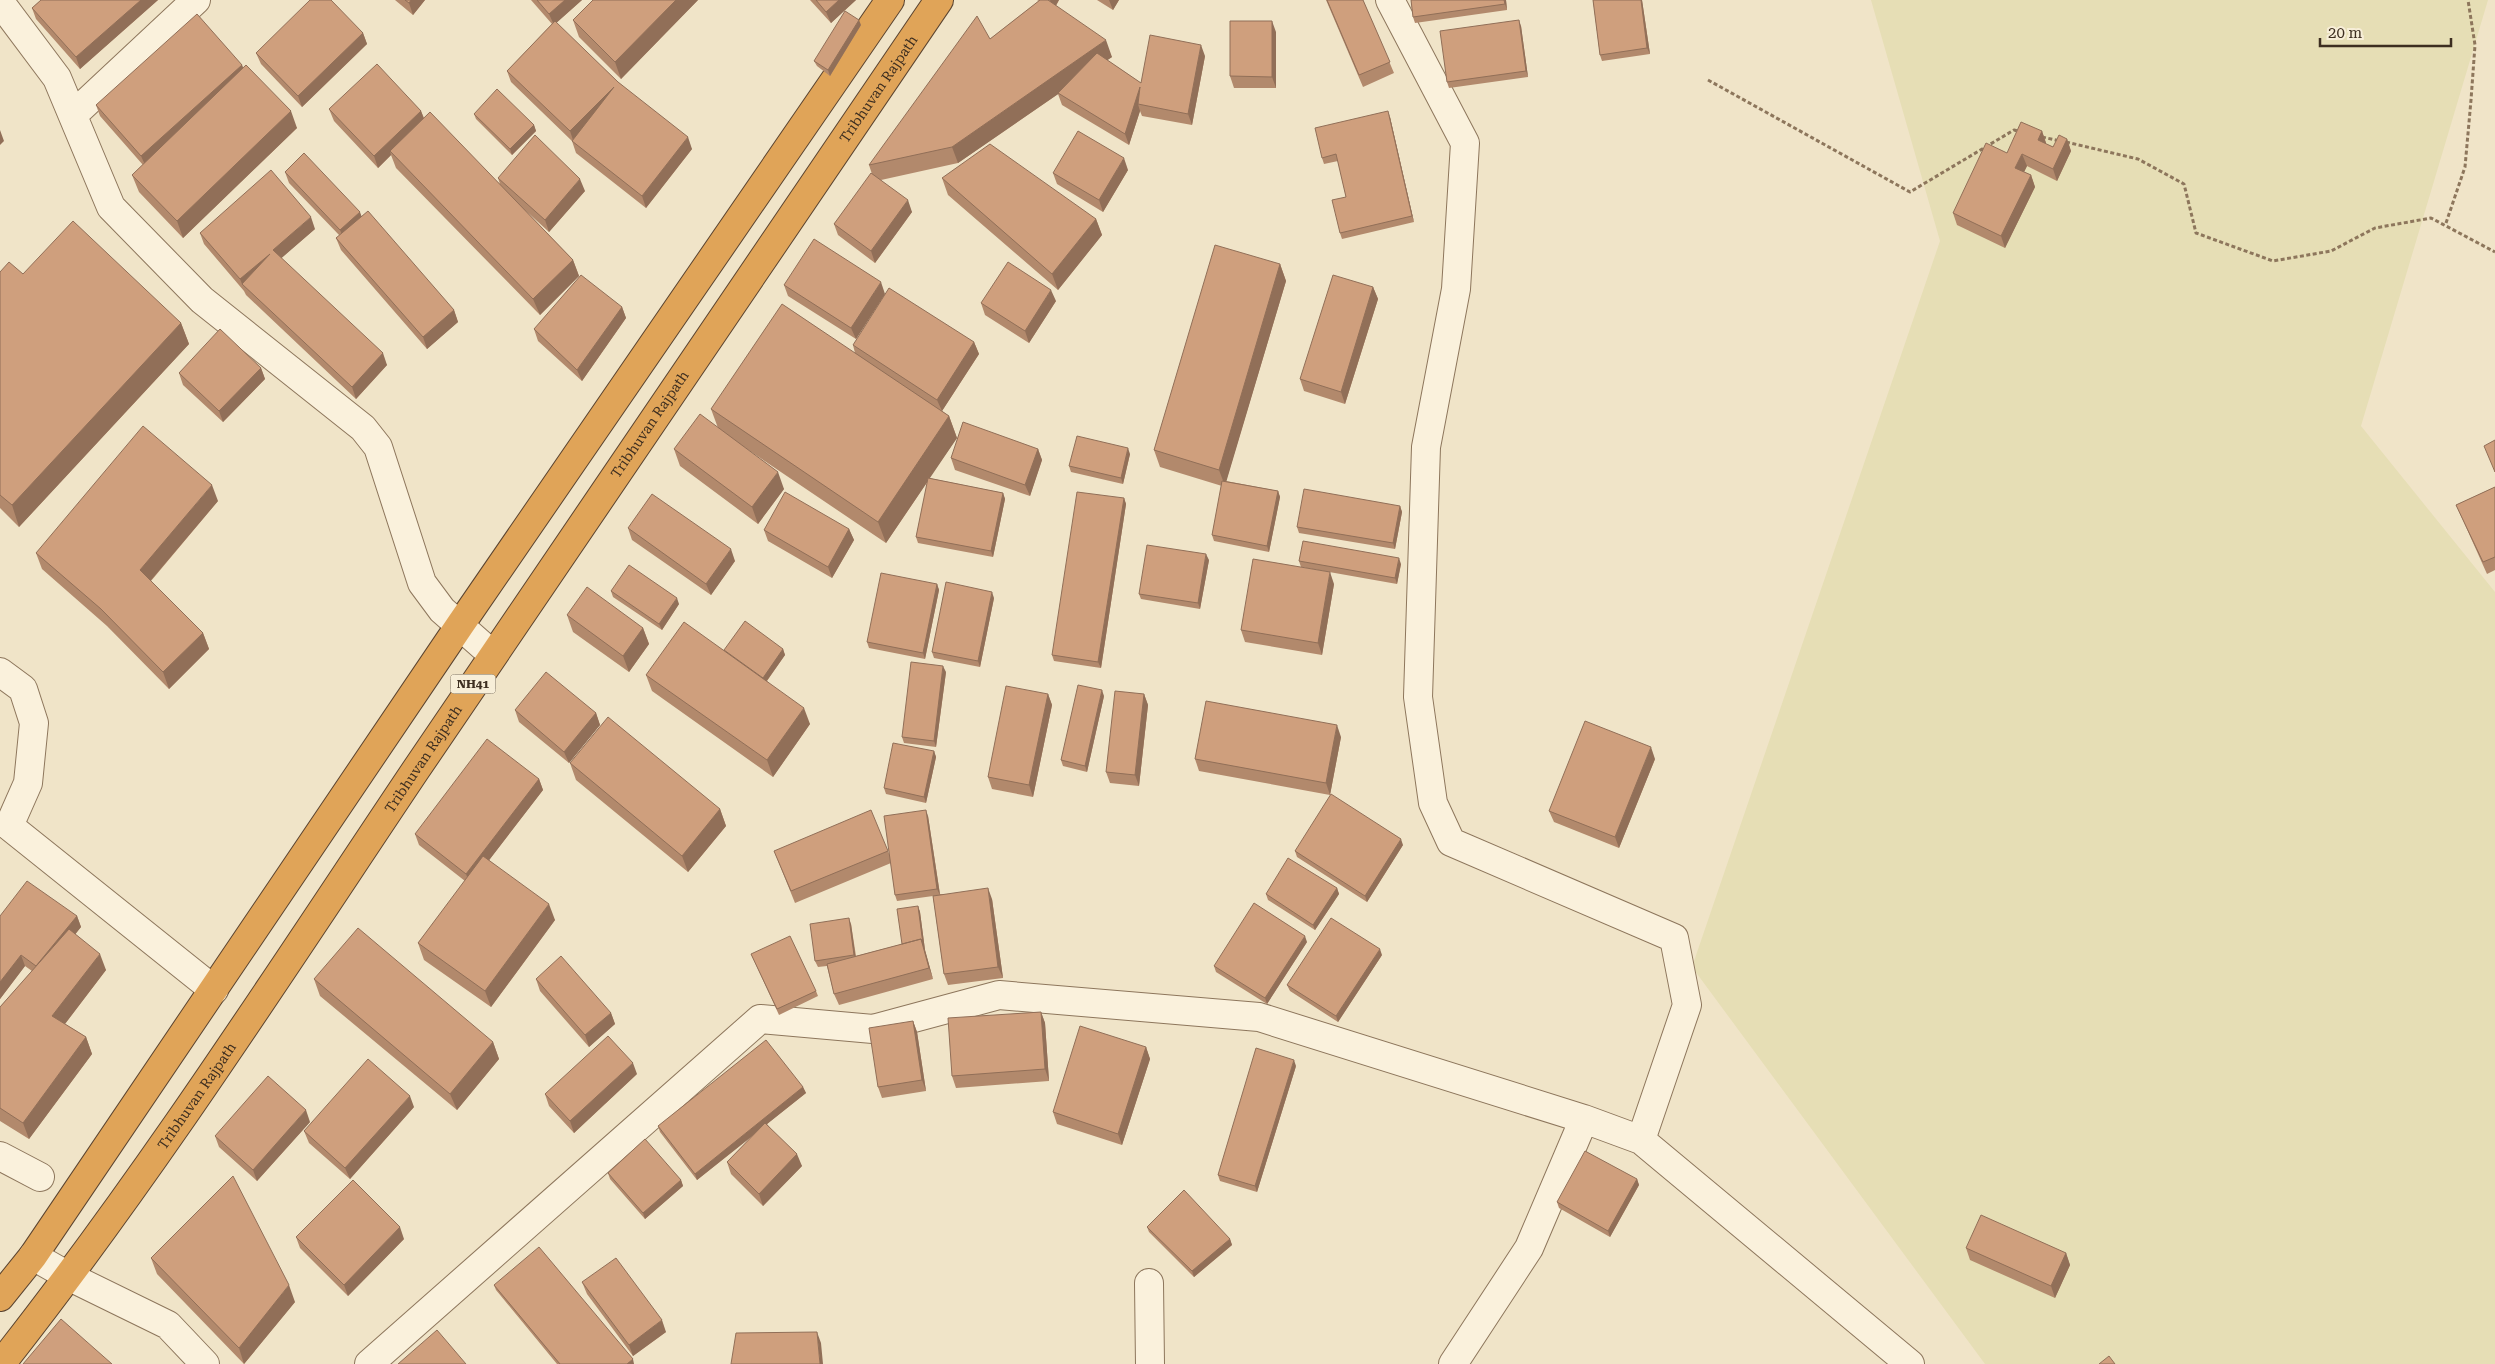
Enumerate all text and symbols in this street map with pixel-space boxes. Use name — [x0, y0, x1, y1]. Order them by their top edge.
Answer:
scale bar — [2320, 15, 2451, 47]
text: 20 m — [2328, 24, 2363, 42]
street label: Tribhuvan Rajpath — [836, 32, 921, 146]
street label: Tribhuvan Rajpath — [607, 368, 692, 481]
road number: NH41 — [450, 674, 496, 694]
street label: Tribhuvan Rajpath — [381, 702, 465, 816]
street label: Tribhuvan Rajpath — [154, 1039, 239, 1152]

